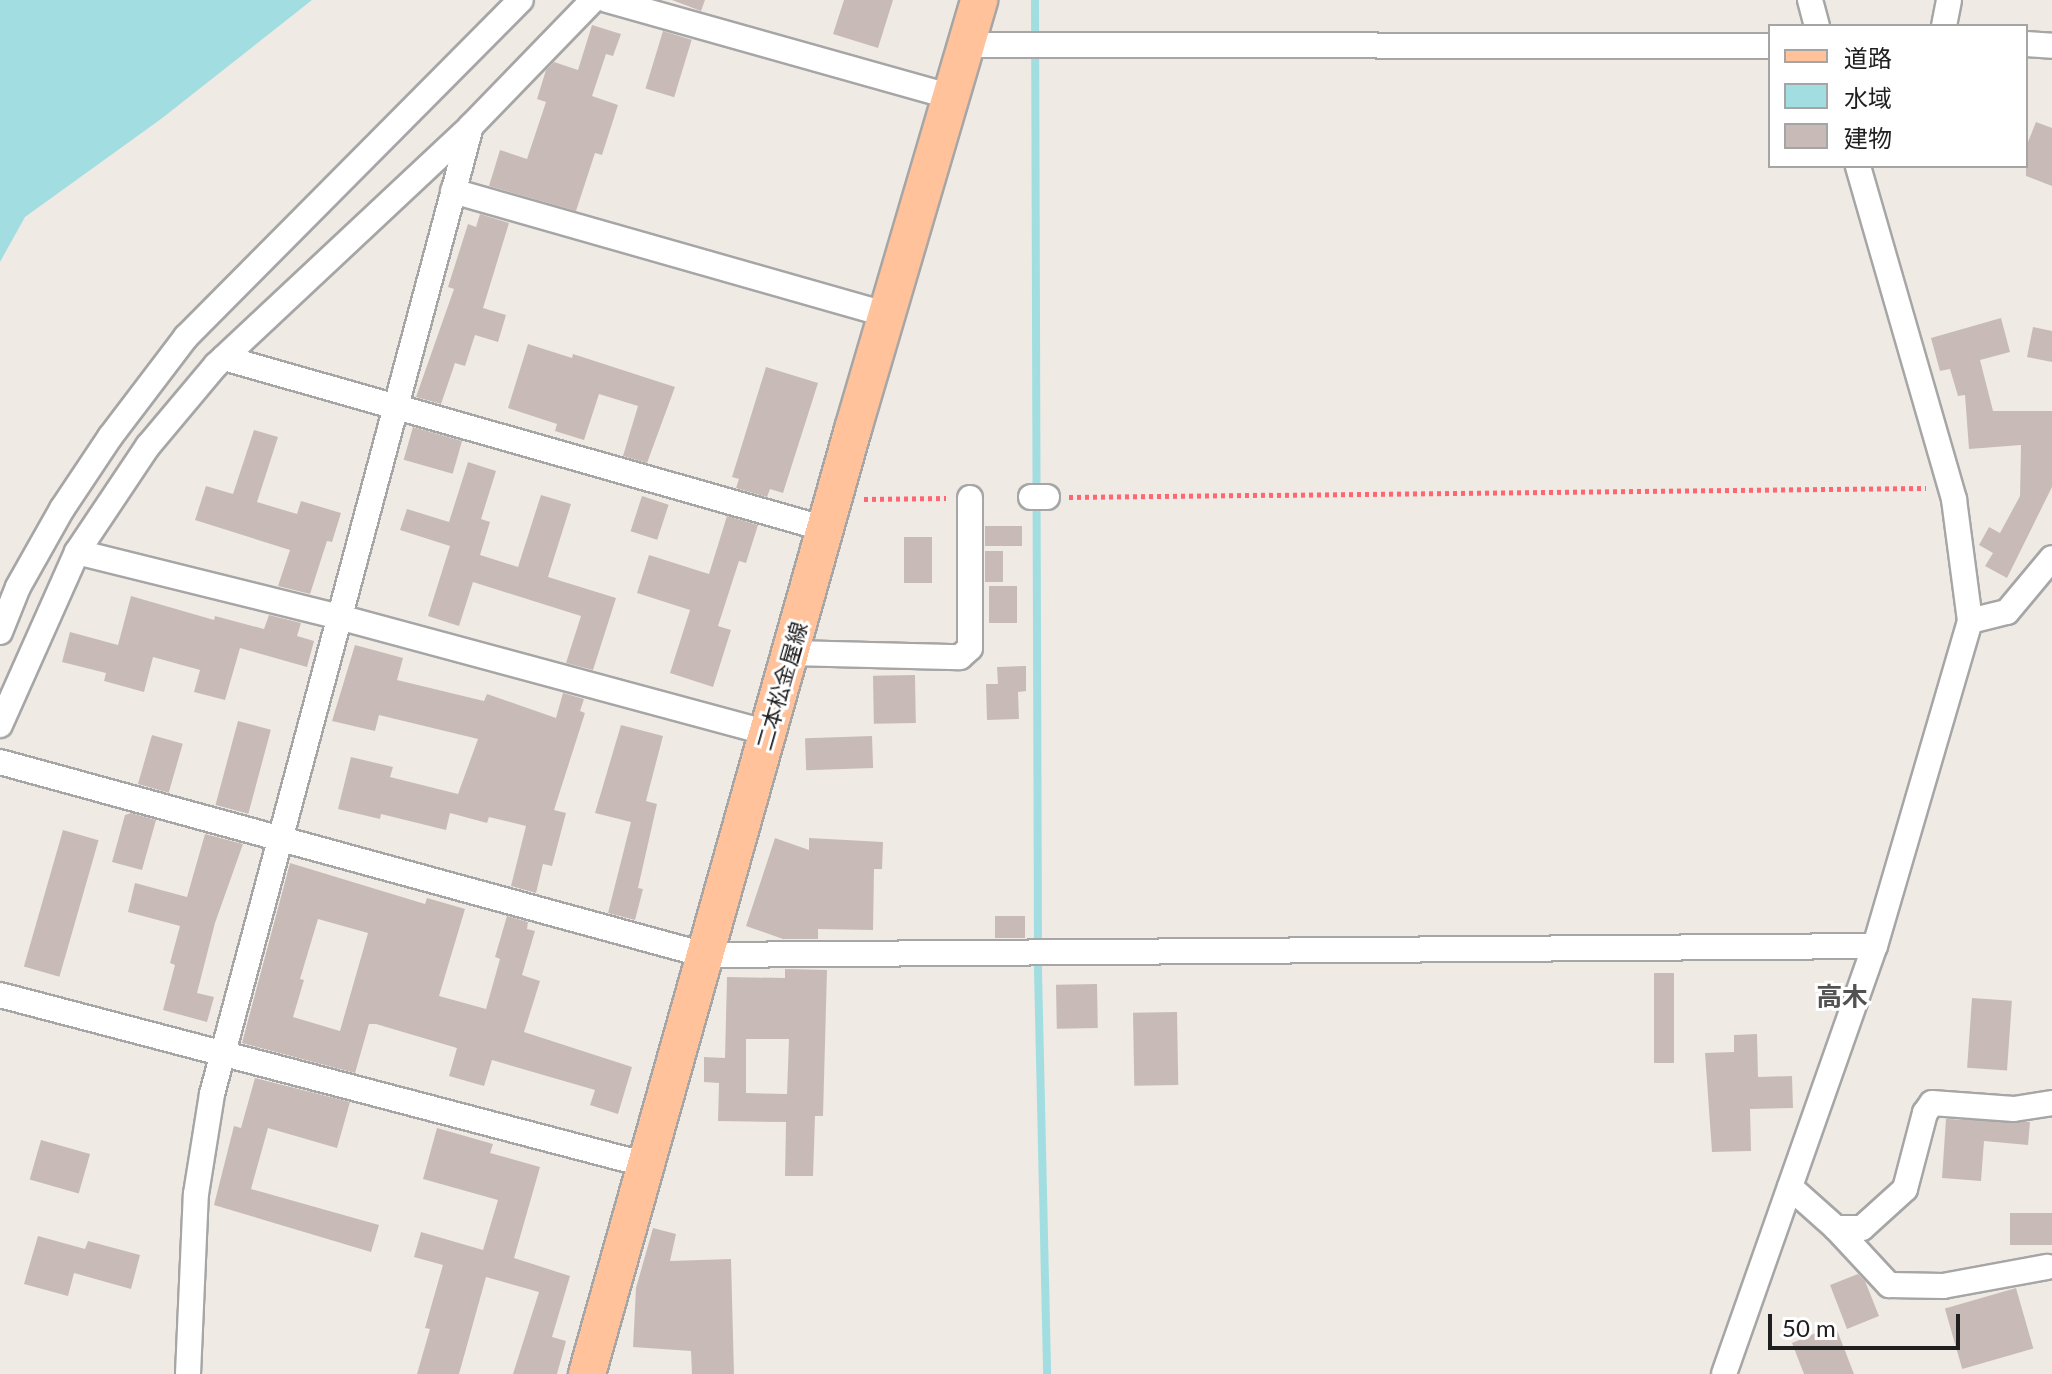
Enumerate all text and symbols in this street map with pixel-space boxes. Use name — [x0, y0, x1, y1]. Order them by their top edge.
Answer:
legend — [1768, 24, 2028, 168]
text: 道路 — [1844, 43, 1892, 72]
text: 水域 — [1844, 83, 1892, 112]
text: 建物 — [1844, 123, 1892, 152]
street label: 二本松金屋線 — [750, 619, 812, 753]
district label: 高木 — [1816, 981, 1868, 1013]
scale bar — [1772, 1298, 1964, 1348]
text: 50 m — [1782, 1313, 1836, 1342]

